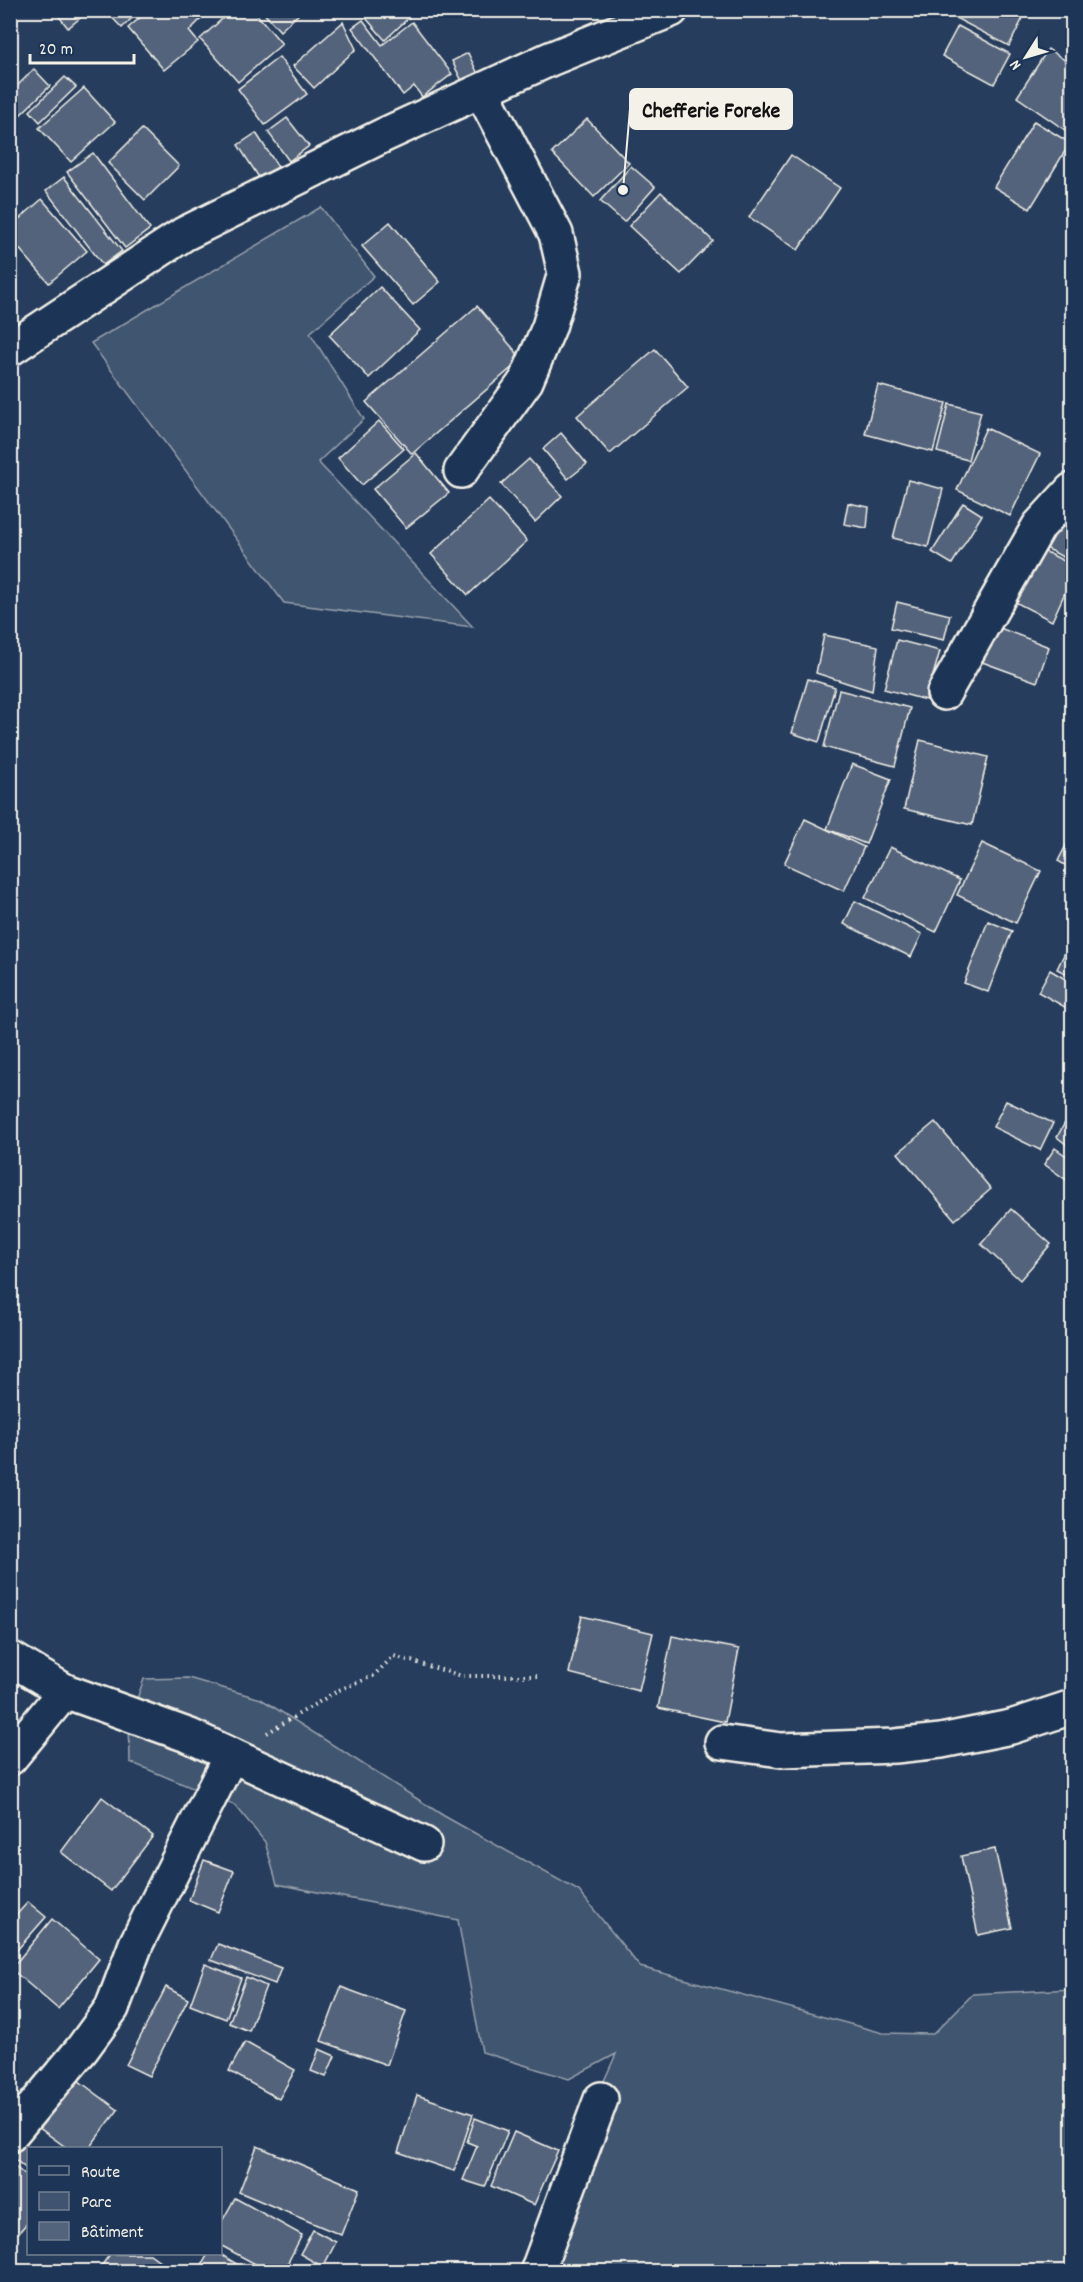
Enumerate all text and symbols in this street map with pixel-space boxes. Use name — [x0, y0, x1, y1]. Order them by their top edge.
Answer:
scale bar — [30, 27, 134, 65]
north arrow — [996, 27, 1056, 87]
text: 20 m — [39, 38, 73, 63]
text: N — [1004, 54, 1028, 75]
callout: Chefferie Foreke — [630, 89, 792, 129]
text: Chefferie Foreke — [642, 97, 780, 128]
legend — [27, 2147, 222, 2255]
text: Route — [81, 2161, 120, 2186]
text: Parc — [81, 2191, 112, 2216]
text: Bâtiment — [81, 2221, 144, 2246]

